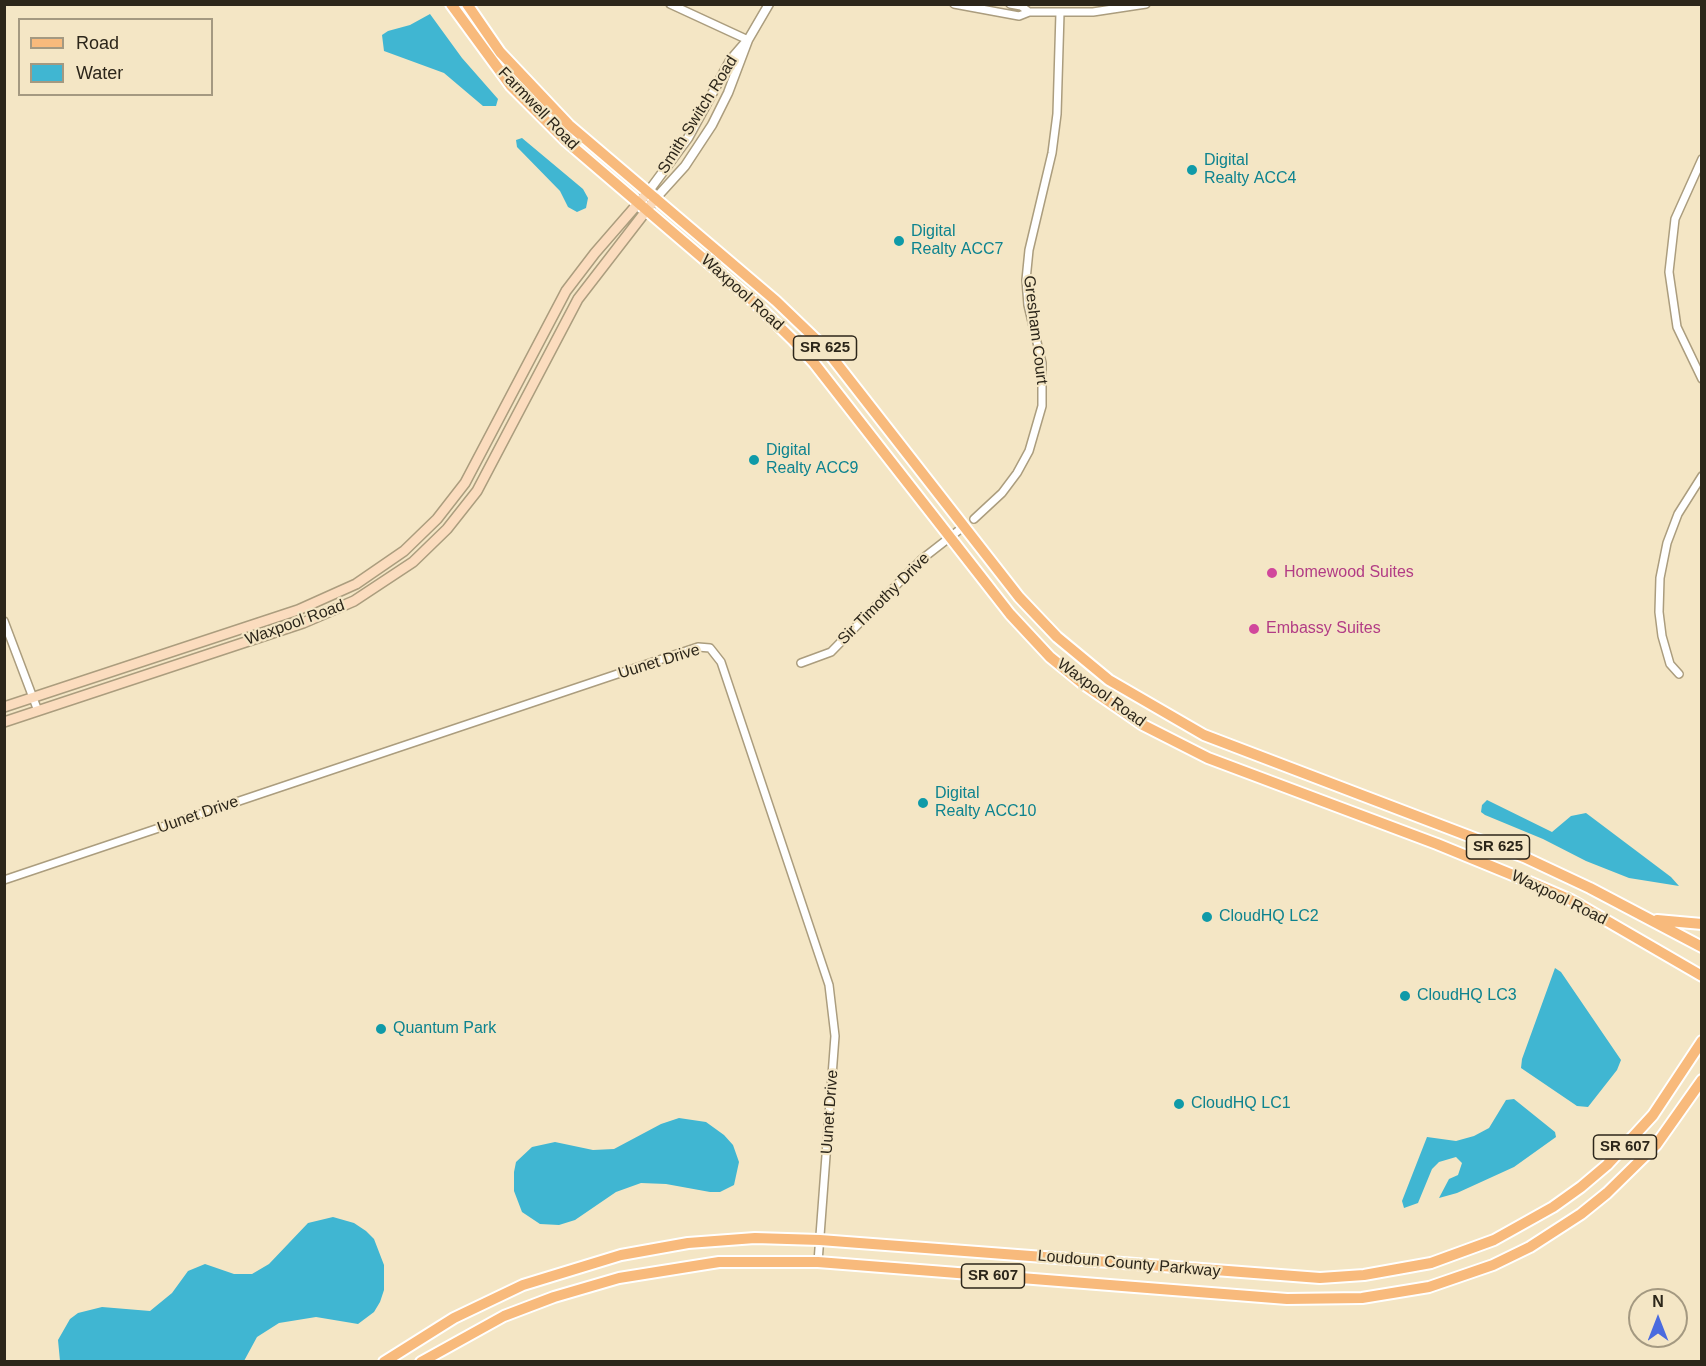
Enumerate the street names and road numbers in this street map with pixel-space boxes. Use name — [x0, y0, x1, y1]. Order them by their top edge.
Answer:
street label: Smith Switch Road — [654, 53, 742, 177]
street label: Farmwell Road — [494, 64, 582, 154]
street label: Waxpool Road — [697, 251, 787, 335]
street label: Gresham Court — [1019, 275, 1051, 385]
road number: SR 625 — [794, 336, 856, 360]
street label: Sir Timothy Drive — [834, 549, 934, 649]
street label: Waxpool Road — [243, 596, 347, 650]
street label: Uunet Drive — [616, 640, 702, 684]
street label: Waxpool Road — [1053, 655, 1149, 731]
street label: Uunet Drive — [155, 792, 241, 838]
road number: SR 625 — [1466, 835, 1530, 859]
street label: Waxpool Road — [1508, 866, 1610, 930]
street label: Uunet Drive — [817, 1069, 843, 1155]
road number: SR 607 — [1594, 1135, 1656, 1159]
street label: Loudoun County Parkway — [1037, 1246, 1221, 1282]
road number: SR 607 — [962, 1264, 1024, 1288]

